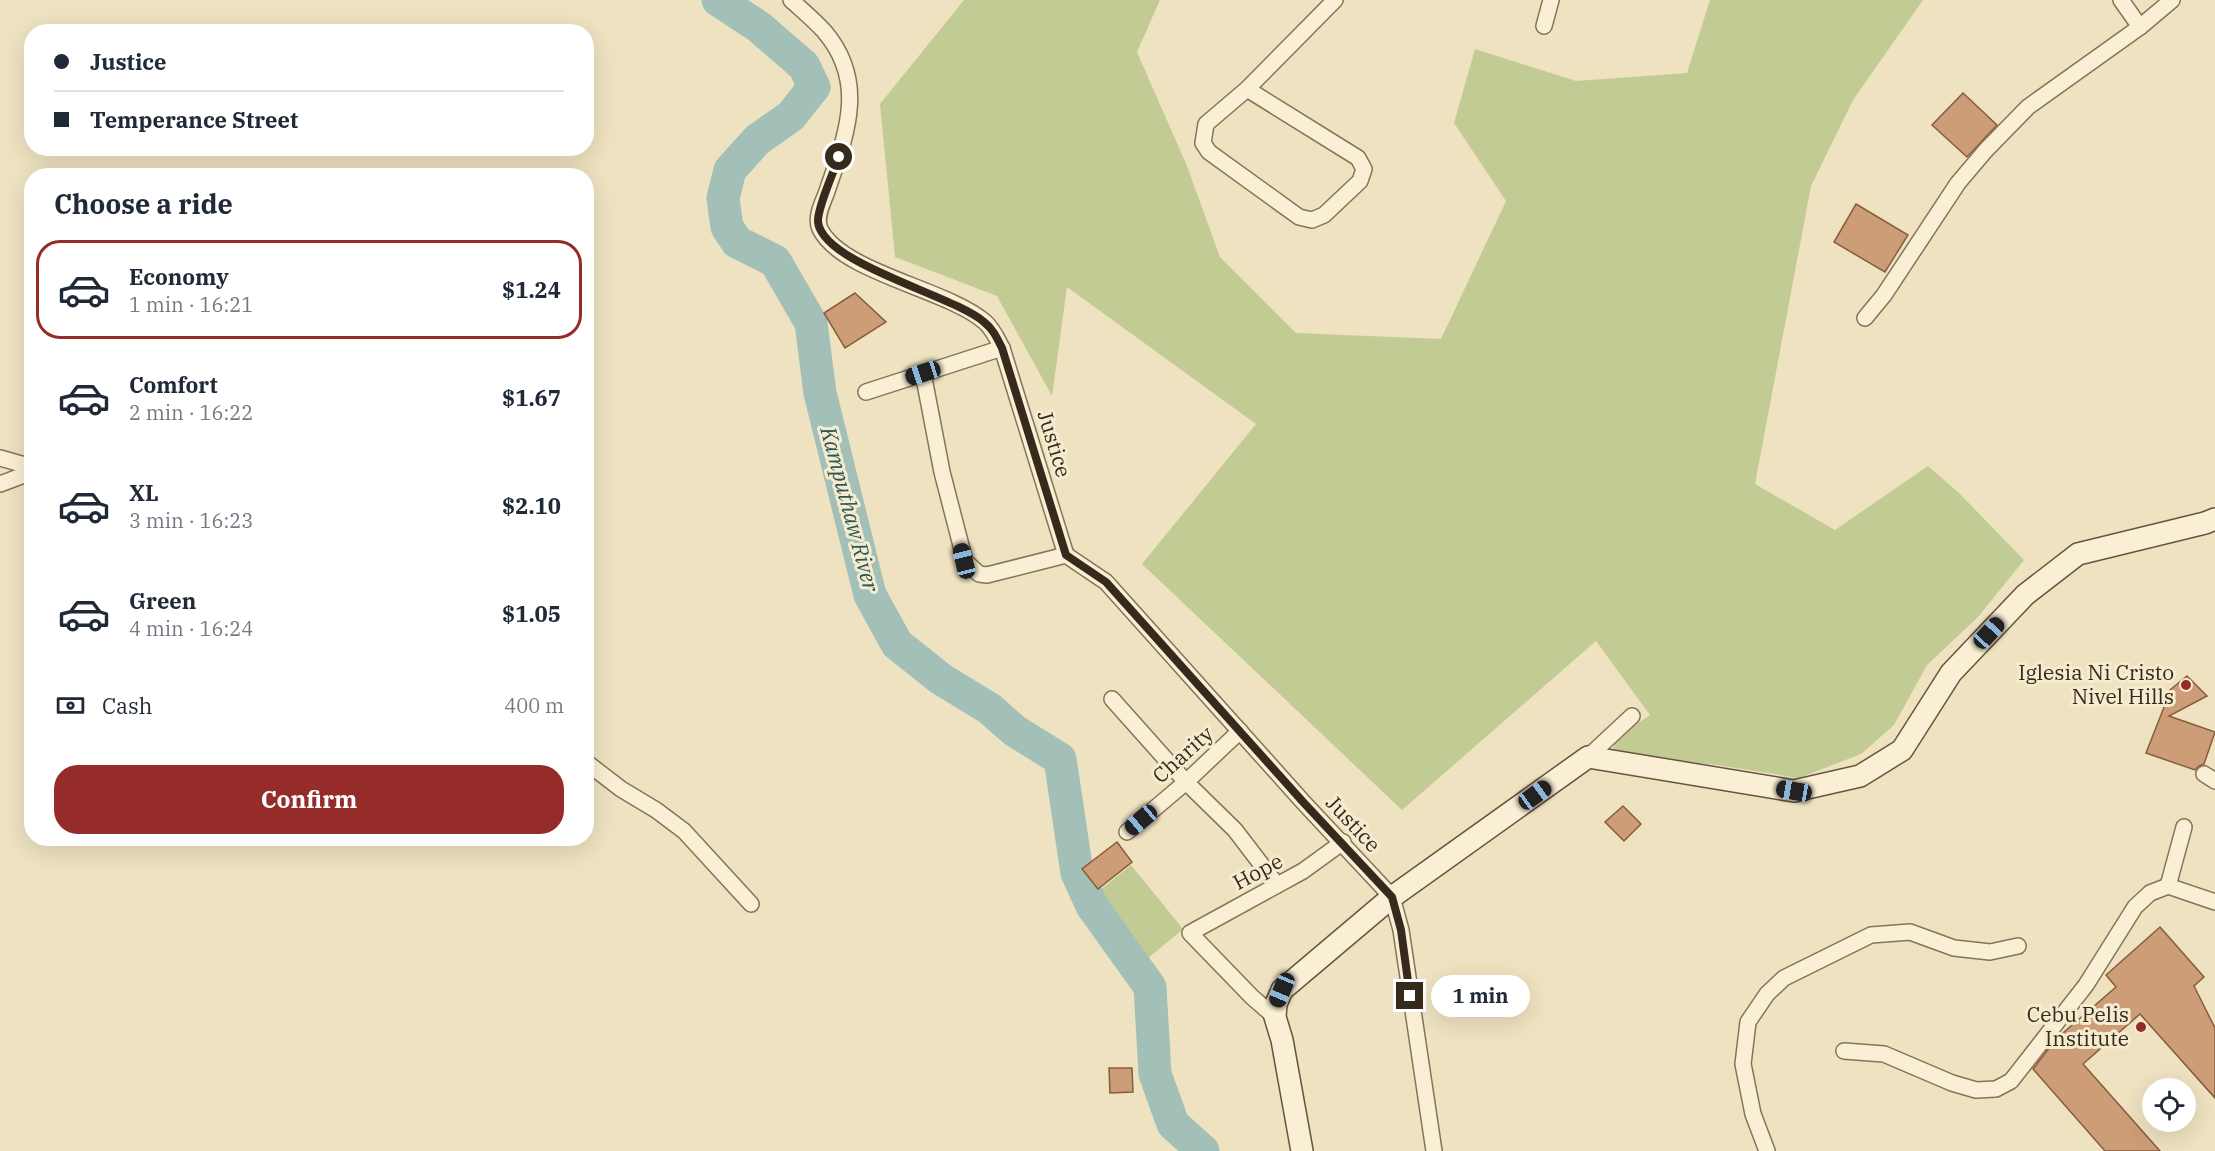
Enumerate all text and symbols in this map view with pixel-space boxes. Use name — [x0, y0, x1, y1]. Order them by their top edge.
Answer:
text: Justice — [90, 47, 166, 76]
text: Temperance Street — [90, 105, 298, 134]
route start — [825, 143, 852, 170]
text: Choose a ride — [54, 186, 233, 221]
text: Economy — [129, 262, 229, 291]
icon: car — [57, 263, 111, 317]
text: $1.24 — [502, 275, 561, 304]
text: 1 min · 16:21 — [129, 291, 253, 318]
car — [903, 359, 943, 387]
text: Comfort — [129, 370, 218, 399]
icon: car — [57, 371, 111, 425]
text: $1.67 — [502, 383, 561, 412]
text: 2 min · 16:22 — [129, 399, 253, 426]
street label: Justice — [1032, 407, 1078, 481]
water label: Kamputhaw River — [814, 422, 887, 596]
text: XL — [129, 478, 159, 507]
icon: car — [57, 479, 111, 533]
text: $2.10 — [502, 491, 561, 520]
text: 3 min · 16:23 — [129, 507, 253, 534]
car — [951, 541, 977, 581]
text: Green — [129, 586, 196, 615]
icon: car — [57, 587, 111, 641]
text: $1.05 — [502, 599, 561, 628]
car — [1970, 614, 2008, 652]
text: 4 min · 16:24 — [129, 615, 253, 642]
place label: Iglesia Ni Cristo Nivel Hills — [2018, 658, 2174, 710]
marker: Iglesia Ni Cristo Nivel Hills — [2179, 678, 2193, 692]
icon: cash — [54, 689, 87, 722]
text: Cash — [102, 691, 153, 720]
text: 400 m — [504, 692, 564, 719]
street label: Charity — [1146, 719, 1219, 789]
button: Confirm — [54, 765, 564, 834]
car — [1515, 777, 1555, 813]
car — [1775, 779, 1813, 803]
street label: Justice — [1320, 789, 1387, 858]
car — [1121, 802, 1161, 838]
street label: Hope — [1228, 846, 1287, 896]
car — [1267, 970, 1297, 1010]
callout: 1 min — [1431, 975, 1530, 1017]
route end — [1396, 982, 1423, 1009]
text: 1 min — [1453, 982, 1509, 1009]
place label: Cebu Pelis Institute — [2027, 1000, 2129, 1052]
marker: Cebu Pelis Institute — [2134, 1020, 2148, 1034]
map controls — [2142, 1078, 2196, 1132]
button: locate — [2142, 1078, 2196, 1132]

